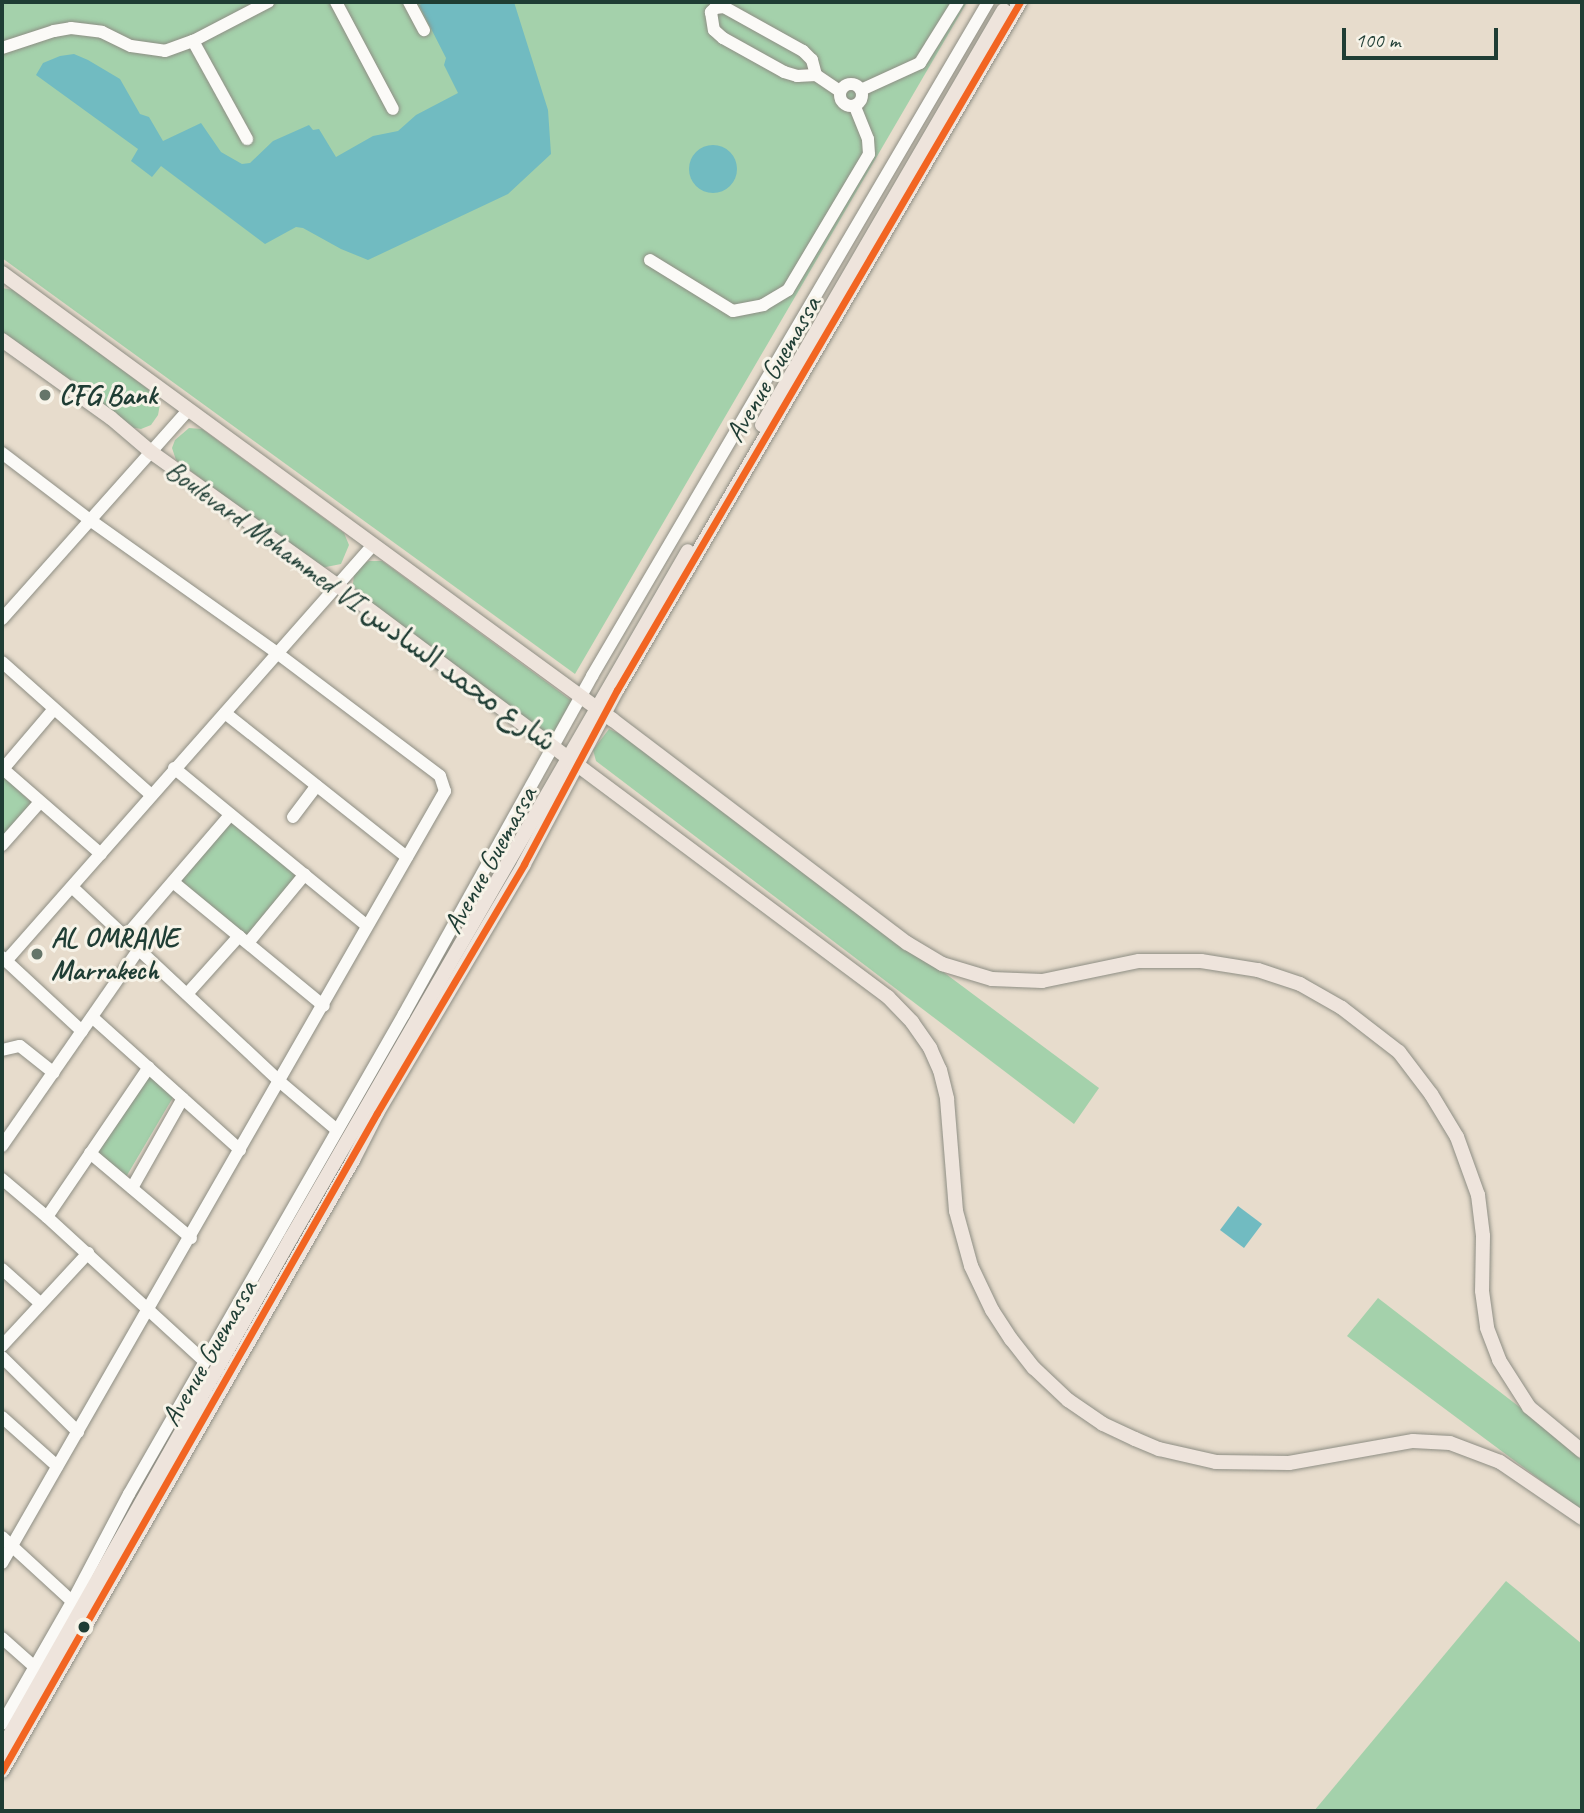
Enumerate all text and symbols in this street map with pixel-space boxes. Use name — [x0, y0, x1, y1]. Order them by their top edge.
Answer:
scale bar — [1346, 14, 1502, 58]
text: 100 m — [1355, 27, 1400, 53]
street label: Avenue Guemassa — [718, 290, 828, 448]
place label: CFG Bank — [59, 378, 157, 412]
marker: CFG Bank — [37, 387, 53, 403]
street label: Boulevard Mohammed VI شارع محمد السادس — [159, 453, 563, 759]
street label: Avenue Guemassa — [436, 781, 544, 939]
place label: AL OMRANE Marrakech — [51, 921, 177, 987]
marker: AL OMRANE Marrakech — [29, 946, 45, 962]
street label: Avenue Guemassa — [154, 1274, 264, 1432]
unlabelled marker — [77, 1620, 91, 1634]

